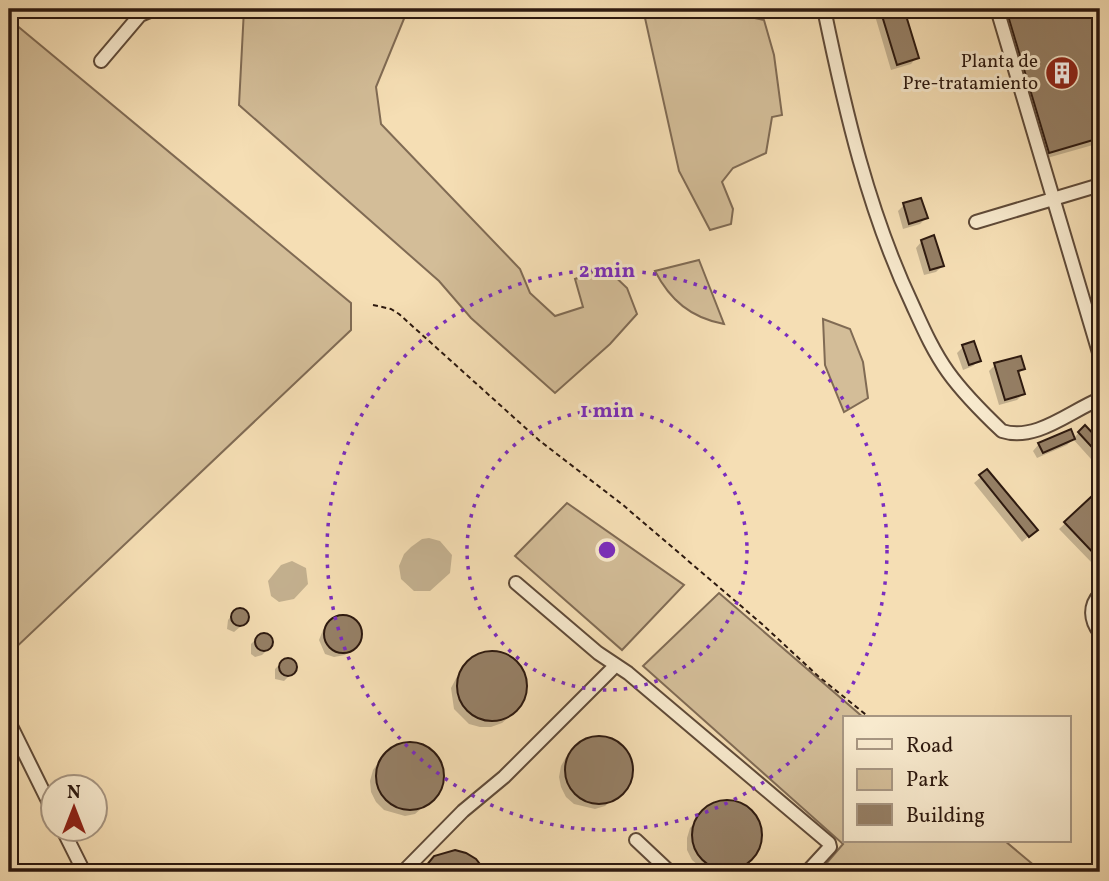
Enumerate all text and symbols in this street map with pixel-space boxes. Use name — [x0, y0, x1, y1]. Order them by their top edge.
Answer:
place label: Planta de Pre-tratamiento — [903, 49, 1038, 97]
building icon: Planta de Pre-tratamiento — [1043, 54, 1081, 92]
text: 2 min — [579, 257, 635, 286]
text: 1 min — [580, 397, 634, 426]
centre of rings — [595, 538, 619, 562]
legend — [843, 716, 1070, 842]
text: Road — [906, 732, 953, 761]
text: Park — [906, 766, 949, 795]
north arrow — [38, 772, 108, 842]
text: N — [67, 780, 81, 806]
text: Building — [906, 802, 985, 831]

